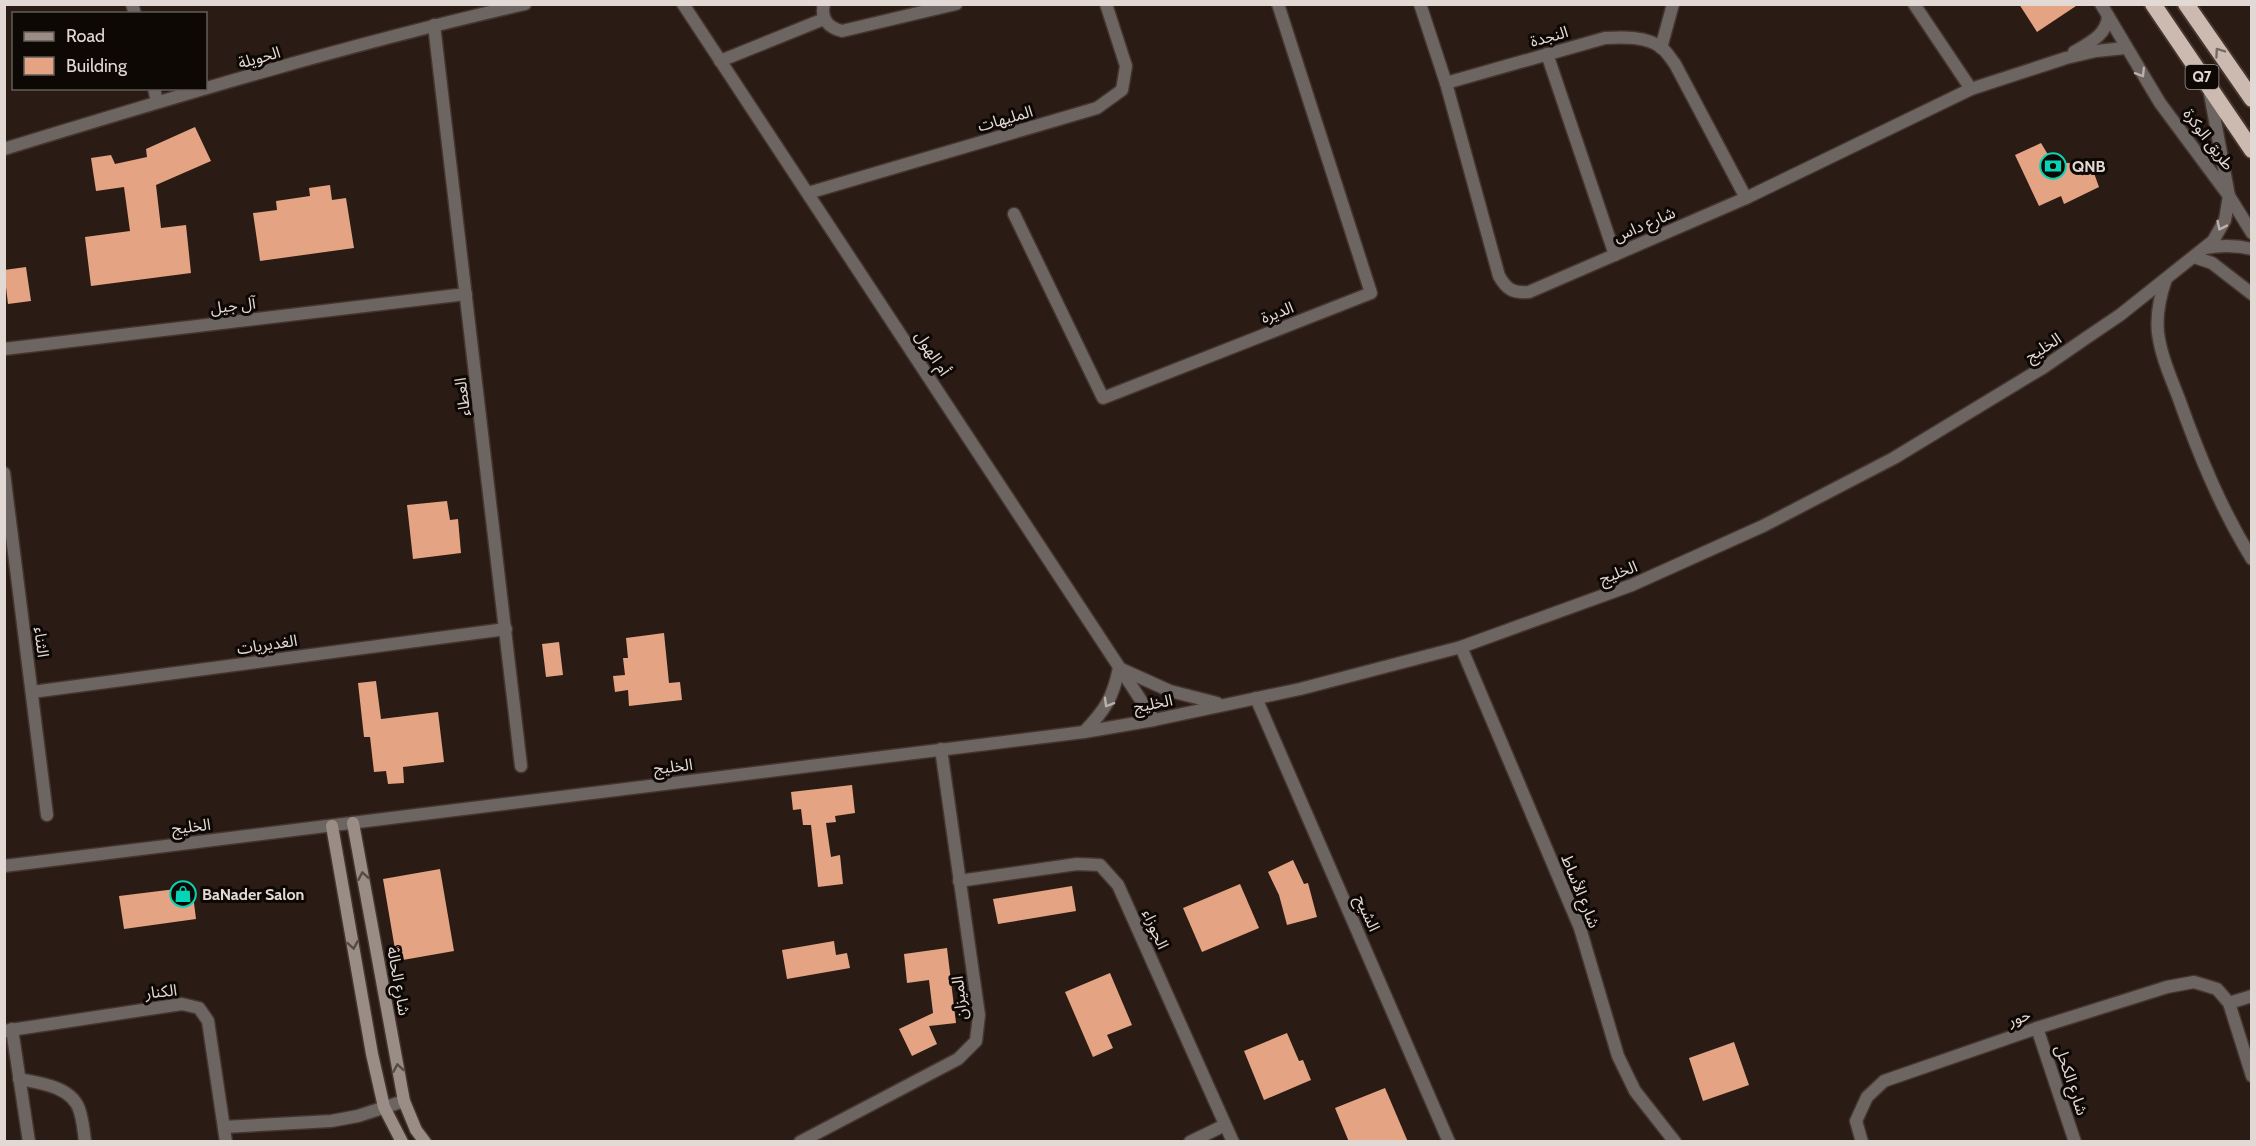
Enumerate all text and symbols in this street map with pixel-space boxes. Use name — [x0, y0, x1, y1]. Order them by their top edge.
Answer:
legend — [12, 12, 207, 90]
street label: النجدة — [1528, 22, 1570, 51]
text: Road — [66, 25, 105, 47]
street label: الحويلة — [236, 42, 282, 73]
one-way arrow — [2215, 47, 2226, 58]
text: Building — [66, 55, 128, 77]
road number: Q7 — [2186, 65, 2218, 89]
one-way arrow — [2133, 67, 2145, 77]
street label: المليهات — [975, 102, 1035, 135]
street label: طريق الوكرة — [2178, 105, 2238, 175]
bank icon: QNB — [2038, 151, 2068, 181]
place label: QNB — [2072, 157, 2106, 176]
street label: شارع داس — [1610, 203, 1679, 249]
one-way arrow — [2217, 220, 2229, 231]
street label: آل جيل — [209, 293, 258, 319]
street label: الديرة — [1258, 298, 1296, 327]
street label: أم الهول — [909, 327, 954, 381]
street label: الخليج — [2022, 329, 2067, 369]
street label: العطاء — [451, 376, 474, 417]
street label: الخليج — [1596, 557, 1641, 591]
street label: الثناء — [30, 626, 53, 658]
street label: الغديريات — [236, 631, 298, 658]
street label: الخليج — [1132, 690, 1175, 720]
one-way arrow — [1104, 697, 1115, 707]
street label: الخليج — [652, 755, 694, 781]
street label: الخليج — [170, 815, 212, 841]
street label: شارع الأساط — [1554, 852, 1604, 932]
one-way arrow — [357, 871, 370, 881]
shop icon: BaNader Salon — [168, 879, 198, 909]
place label: BaNader Salon — [202, 885, 304, 904]
street label: الشيح — [1348, 892, 1384, 936]
street label: الجوزاء — [1138, 906, 1173, 952]
one-way arrow — [346, 940, 359, 950]
street label: شارع الحالة — [380, 945, 414, 1018]
street label: الميزان — [948, 975, 971, 1021]
street label: الكنار — [143, 980, 178, 1003]
street label: حور — [2004, 1005, 2033, 1031]
street label: شارع الكحل — [2048, 1043, 2092, 1119]
one-way arrow — [392, 1063, 405, 1073]

